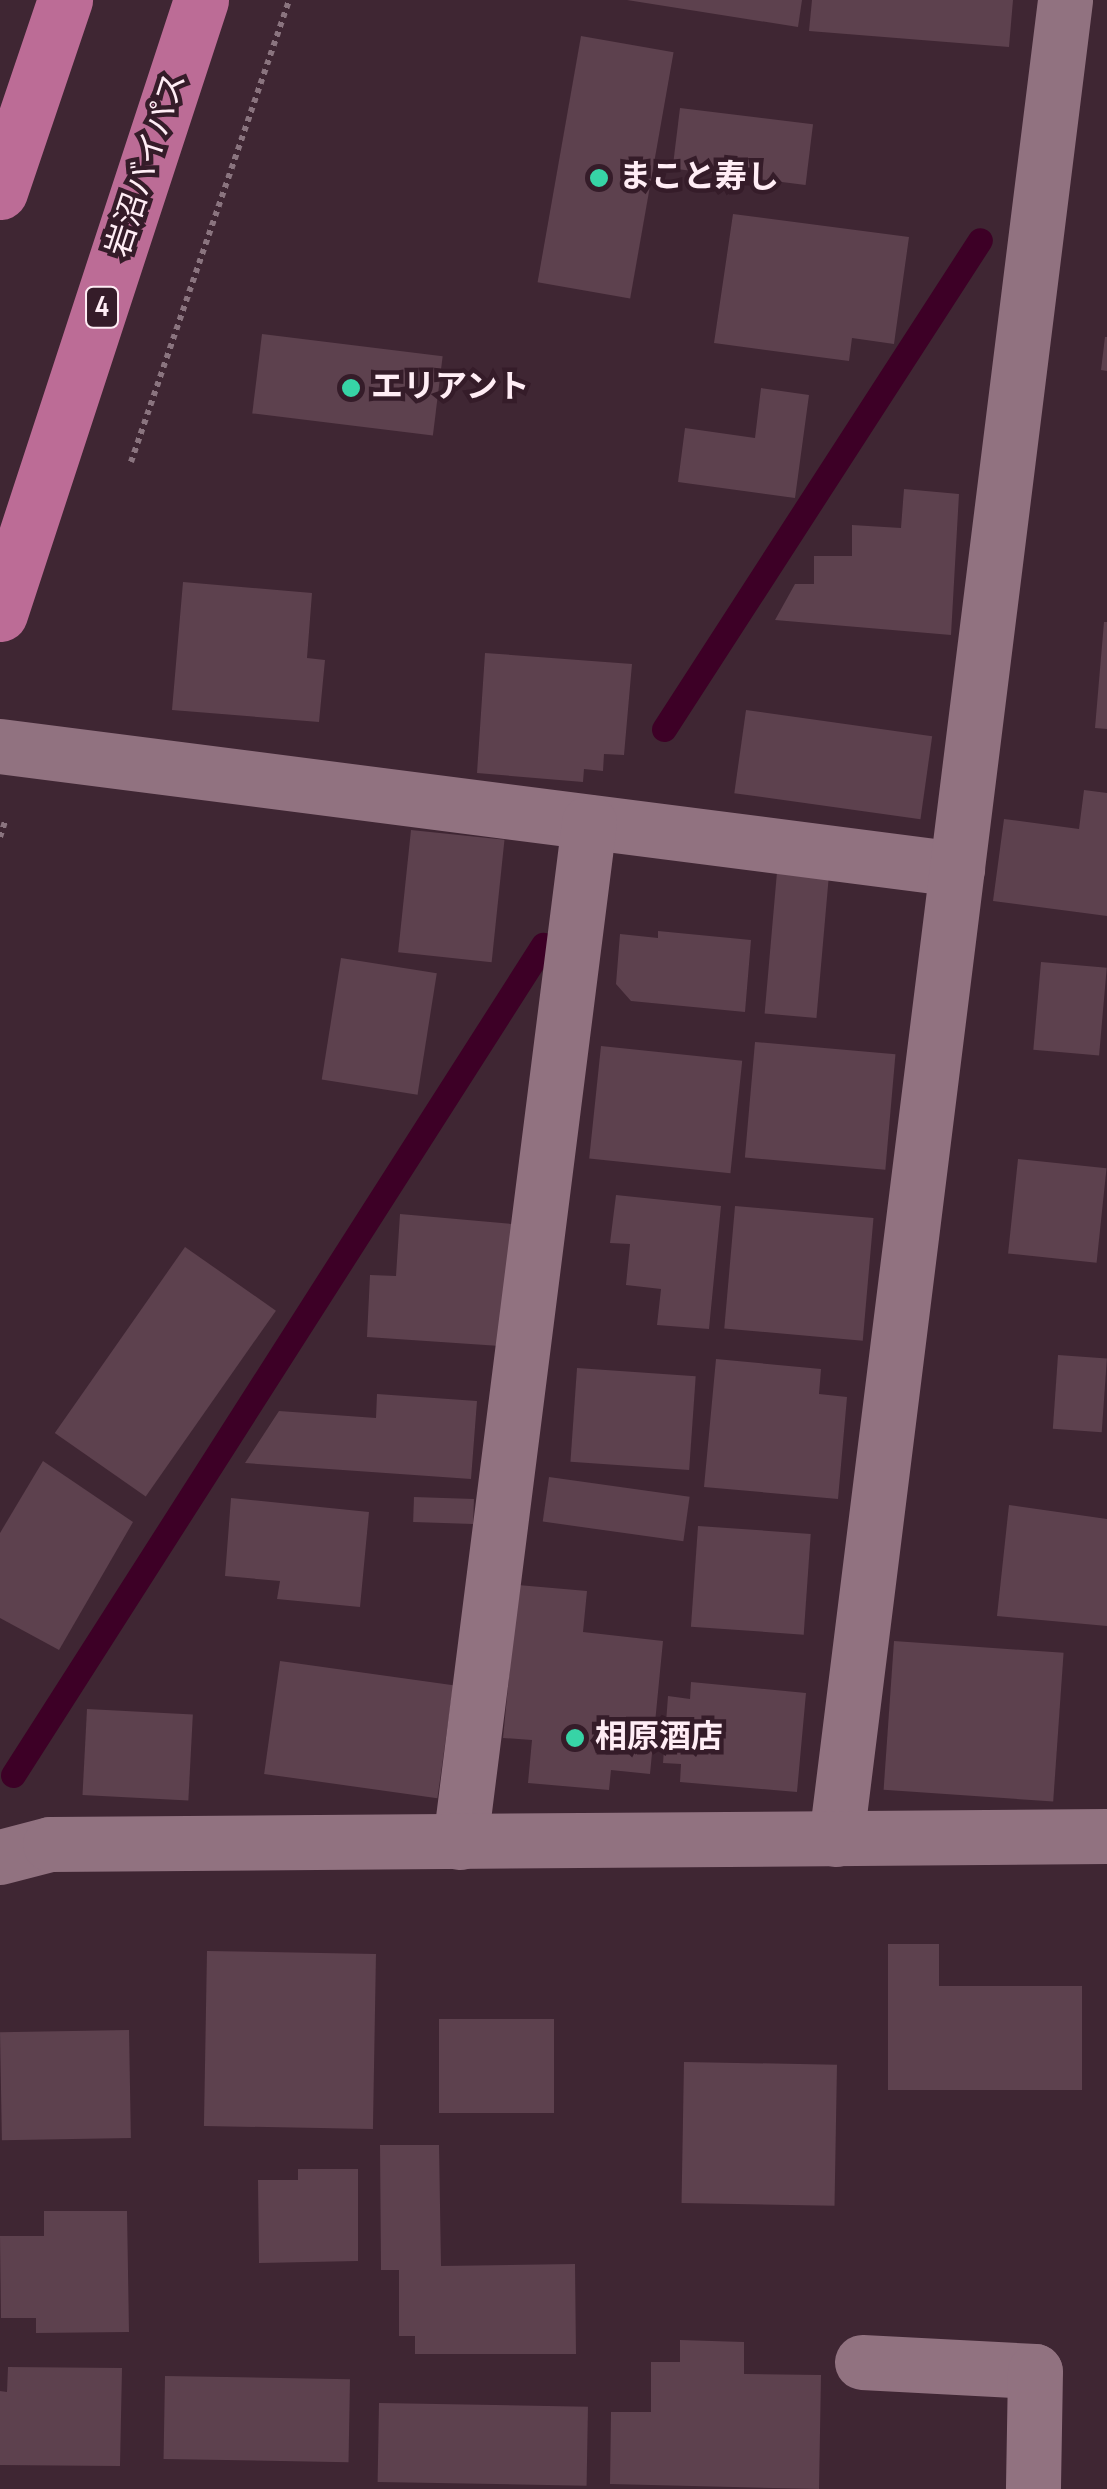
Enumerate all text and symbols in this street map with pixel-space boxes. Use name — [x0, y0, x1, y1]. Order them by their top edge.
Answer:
street label: 岩沼バイパス — [100, 68, 196, 262]
place label: まこと寿し — [619, 159, 779, 197]
marker: まこと寿し — [588, 167, 610, 189]
road number: 4 — [84, 282, 120, 332]
place label: エリアント — [371, 369, 531, 407]
marker: エリアント — [340, 377, 362, 399]
place label: 相原酒店 — [595, 1719, 723, 1757]
marker: 相原酒店 — [564, 1727, 586, 1749]

